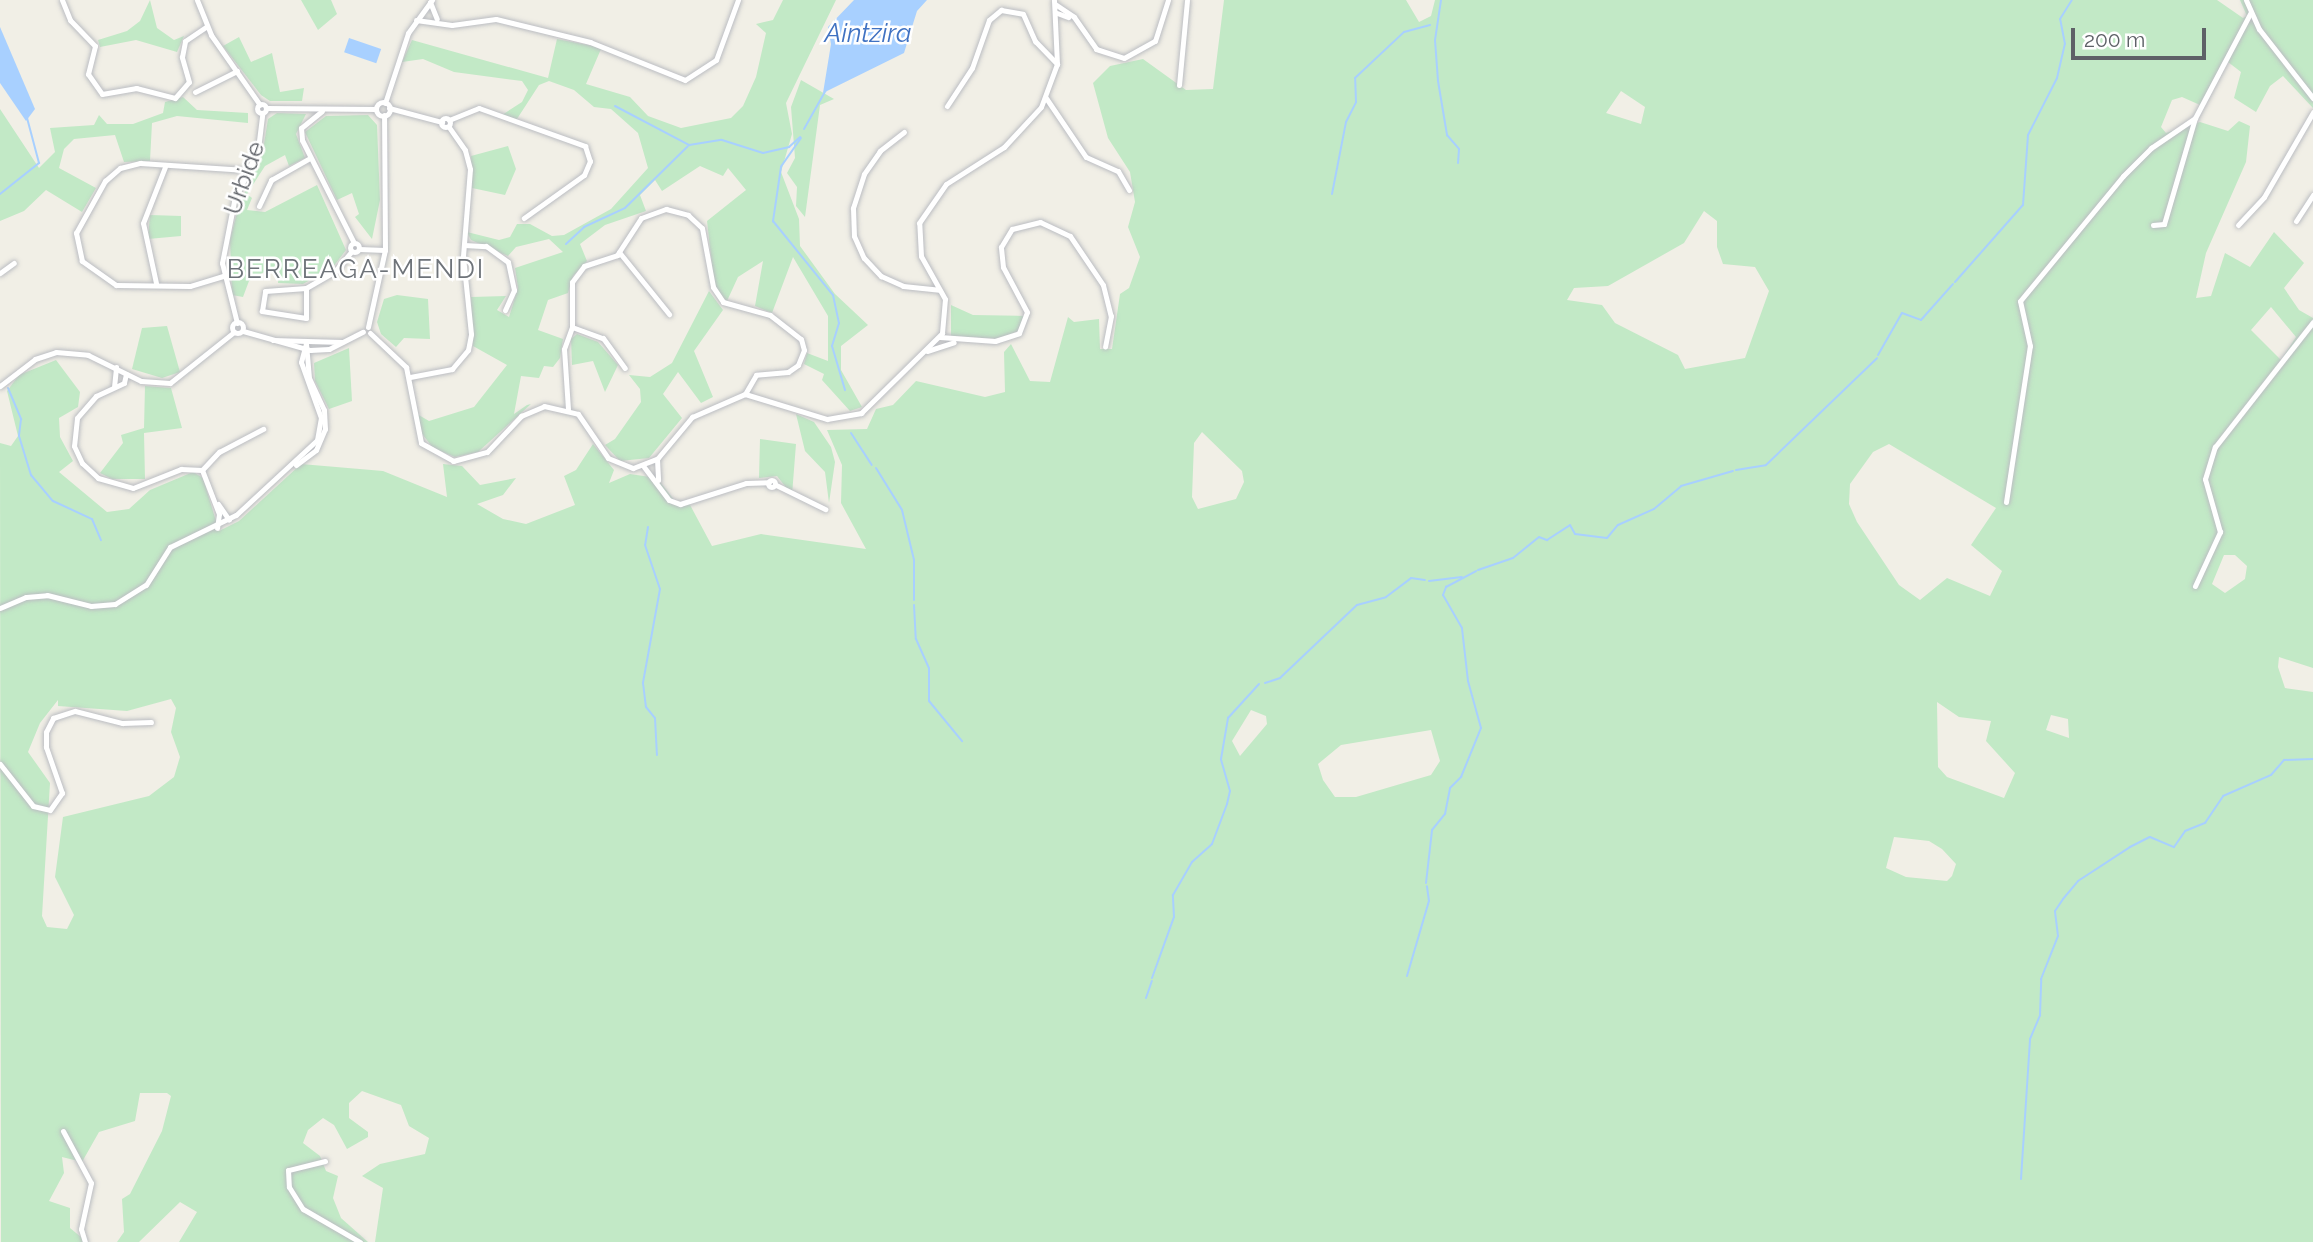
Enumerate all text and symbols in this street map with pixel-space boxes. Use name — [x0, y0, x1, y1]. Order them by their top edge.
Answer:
scale bar — [2075, 14, 2210, 58]
water label: Aintzira — [825, 18, 911, 50]
text: 200 m — [2084, 27, 2145, 52]
street label: Urbide — [218, 138, 270, 218]
district label: BERREAGA-MENDI — [228, 254, 484, 286]

